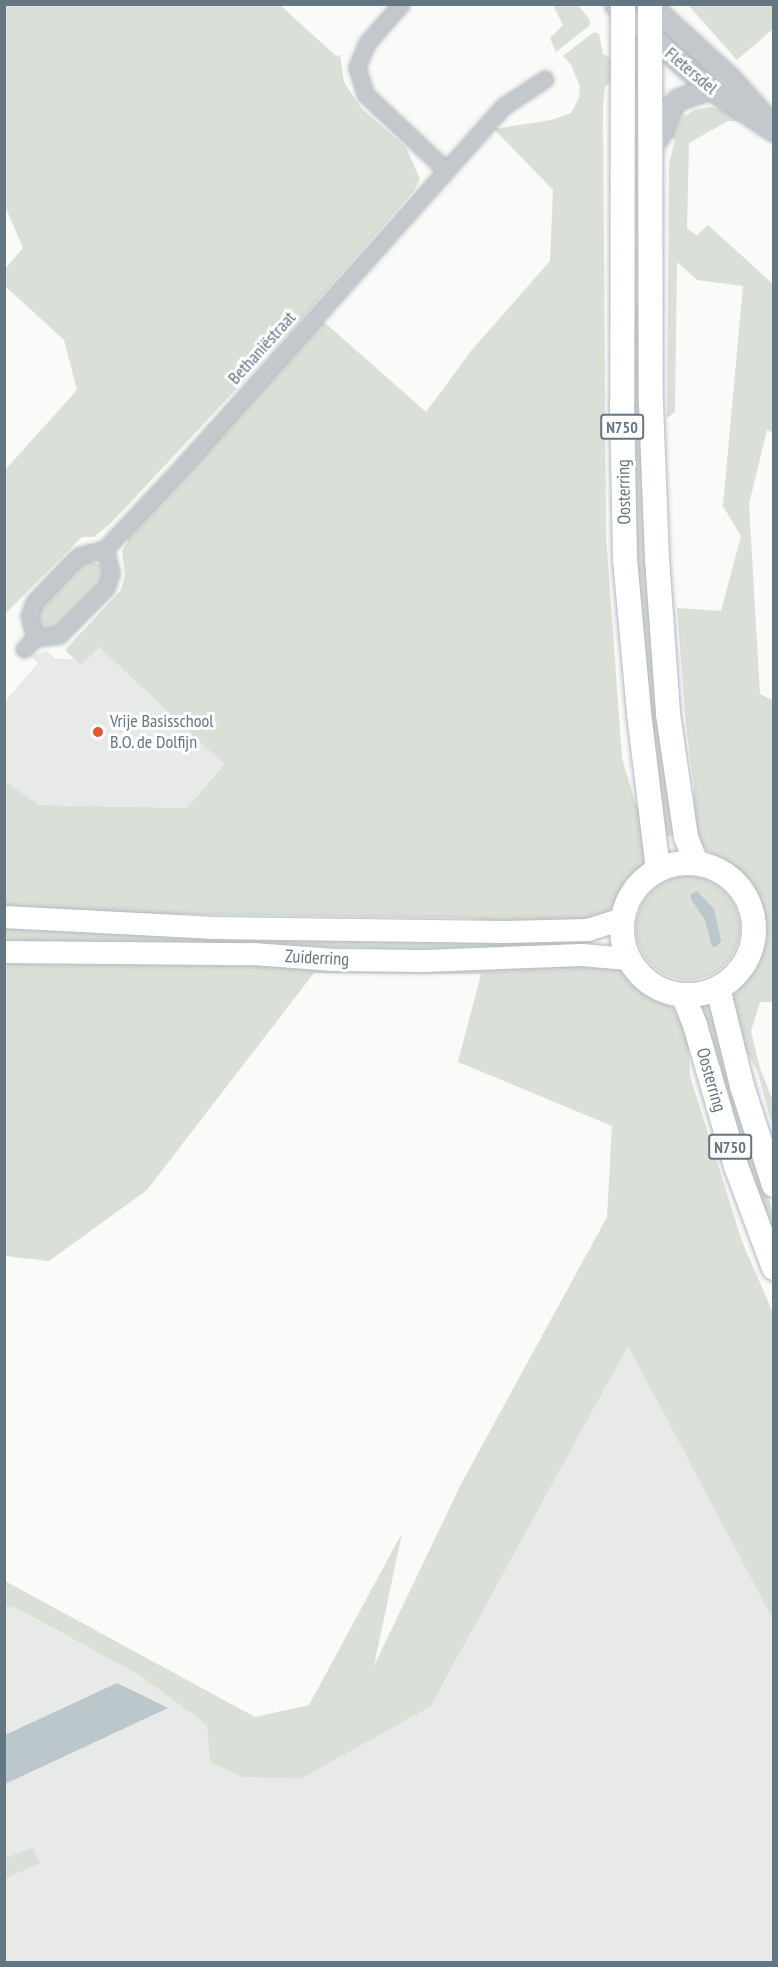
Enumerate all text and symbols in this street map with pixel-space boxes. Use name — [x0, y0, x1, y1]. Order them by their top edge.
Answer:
street label: Fletersdel — [660, 43, 722, 99]
street label: Bethaniëstraat — [224, 307, 300, 389]
road number: N750 — [600, 414, 644, 440]
street label: Oosterring — [613, 459, 635, 525]
place label: Vrije Basisschool B.O. de Dolfijn — [110, 711, 213, 754]
marker: Vrije Basisschool B.O. de Dolfijn — [91, 725, 105, 739]
street label: Zuiderring — [284, 946, 350, 970]
street label: Oosterring — [692, 1046, 730, 1114]
road number: N750 — [708, 1134, 752, 1160]

